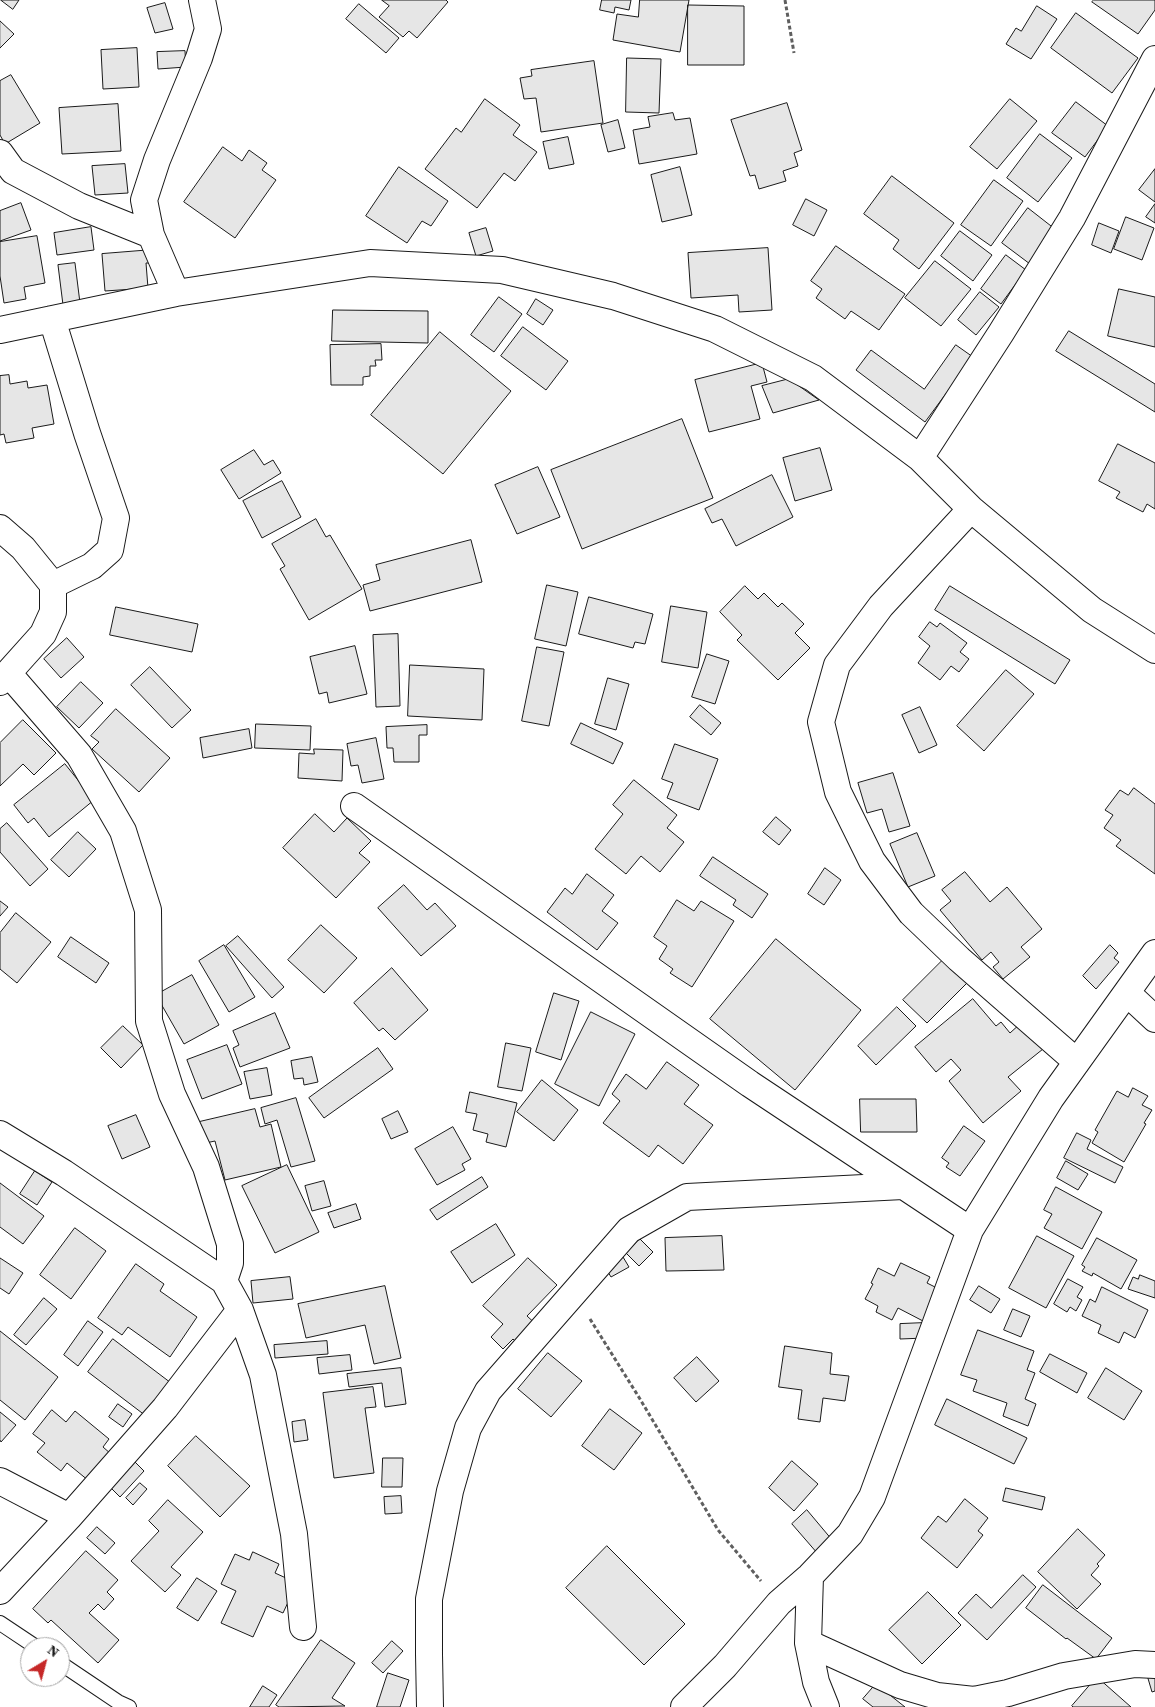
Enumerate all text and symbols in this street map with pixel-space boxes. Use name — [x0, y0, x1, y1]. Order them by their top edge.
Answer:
north arrow — [20, 1637, 70, 1687]
text: N — [43, 1640, 64, 1662]

